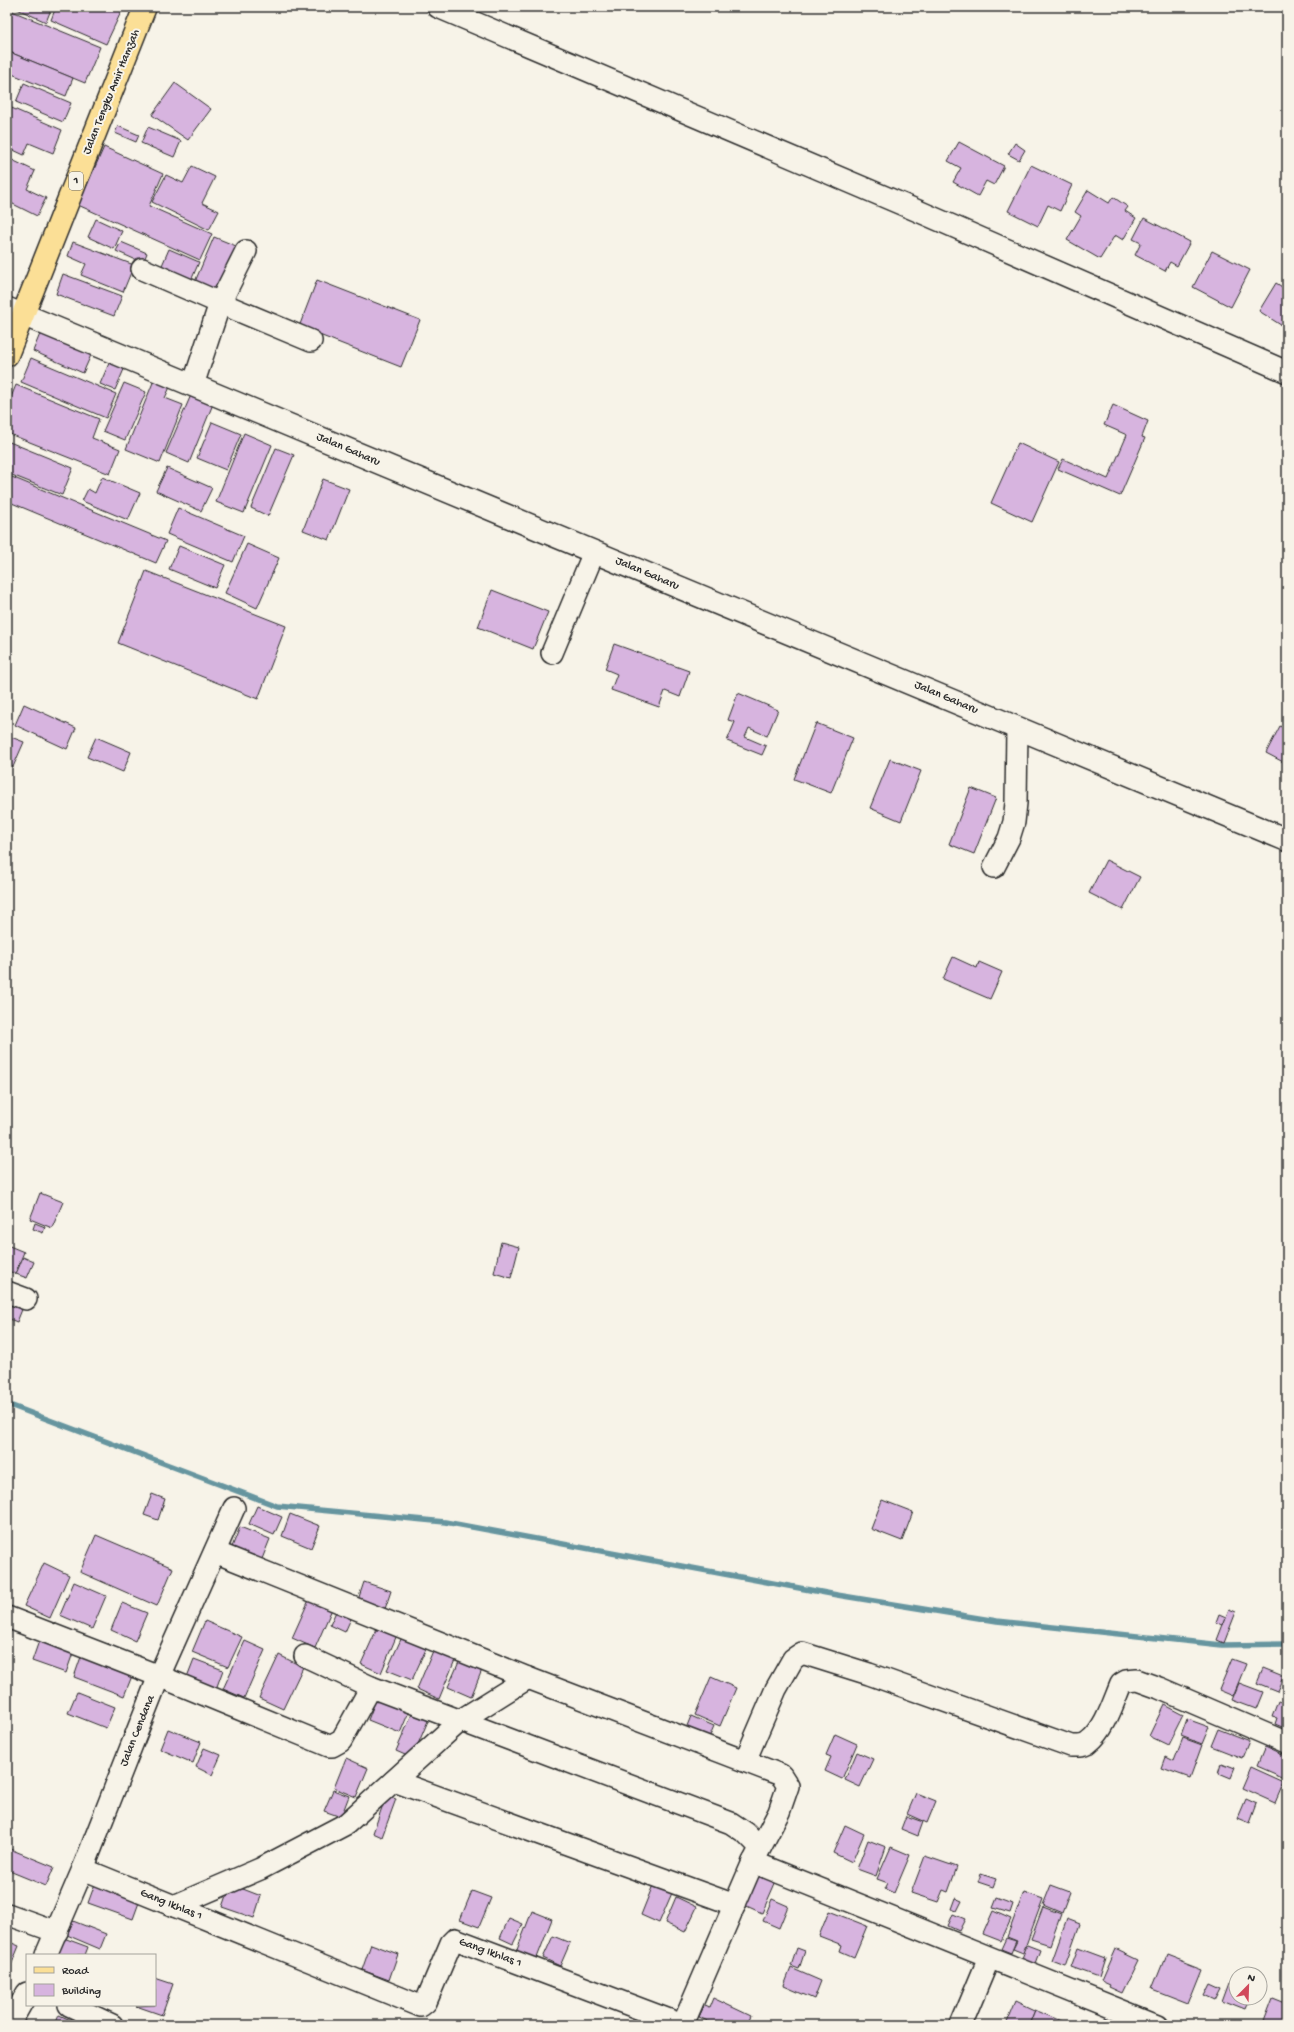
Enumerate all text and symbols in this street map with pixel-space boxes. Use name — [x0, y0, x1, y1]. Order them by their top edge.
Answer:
street label: Jalan Tengku Amir Hamzah — [80, 27, 144, 157]
road number: 1 — [69, 172, 83, 190]
street label: Jalan Gaharu — [314, 430, 382, 470]
street label: Jalan Gaharu — [613, 554, 681, 594]
street label: Jalan Gaharu — [912, 678, 980, 718]
street label: Jalan Cendana — [117, 1693, 159, 1769]
street label: Gang Ikhlas 1 — [138, 1886, 204, 1924]
street label: Gang Ikhlas 1 — [457, 1935, 523, 1971]
legend — [26, 1954, 156, 2006]
text: Road — [62, 1965, 89, 1979]
north arrow — [1228, 1966, 1268, 2006]
text: N — [1245, 1972, 1257, 1986]
text: Building — [61, 1985, 101, 1999]

